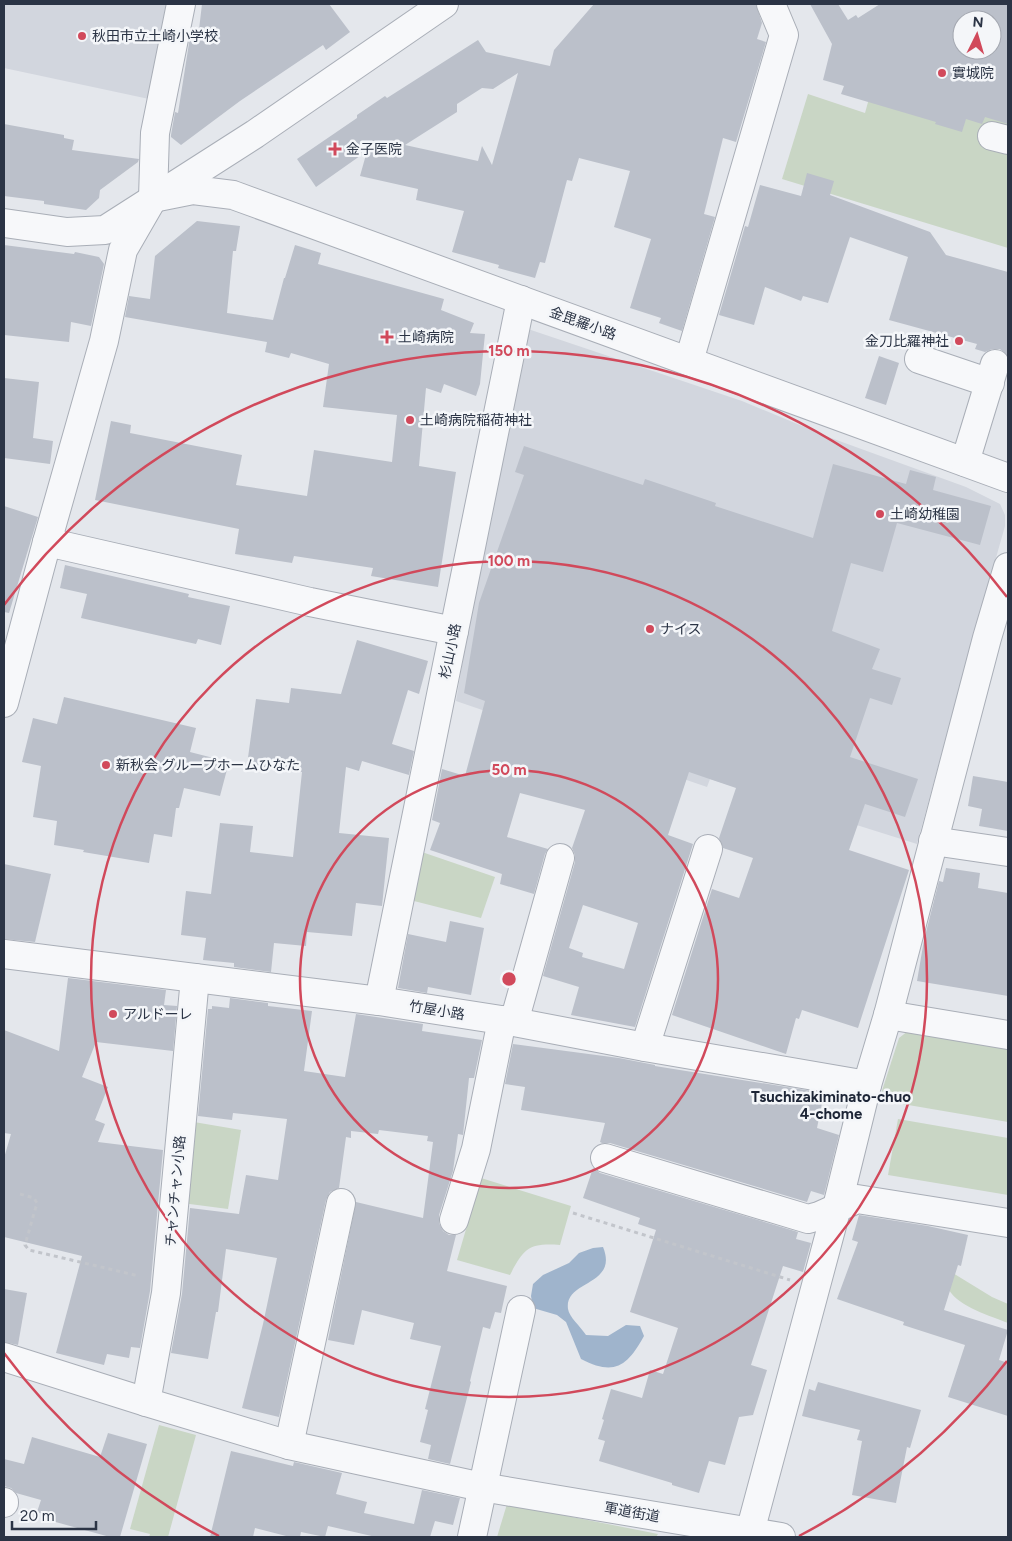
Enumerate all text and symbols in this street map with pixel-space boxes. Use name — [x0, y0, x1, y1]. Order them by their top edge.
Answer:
north arrow — [952, 10, 1002, 60]
text: N — [972, 14, 984, 31]
place label: 秋田市立土崎小学校 — [92, 28, 218, 45]
marker: 秋田市立土崎小学校 — [76, 30, 88, 42]
place label: 實城院 — [952, 65, 994, 82]
marker: 實城院 — [936, 67, 948, 79]
place label: 金子医院 — [346, 141, 402, 158]
marker: 金子医院 — [328, 142, 342, 156]
street label: 金毘羅小路 — [547, 304, 619, 343]
place label: 土崎病院 — [398, 329, 454, 346]
marker: 土崎病院 — [380, 330, 394, 344]
place label: 金刀比羅神社 — [865, 333, 949, 350]
marker: 金刀比羅神社 — [953, 335, 965, 347]
text: 150 m — [488, 342, 530, 360]
place label: 土崎病院稲荷神社 — [420, 412, 532, 429]
marker: 土崎病院稲荷神社 — [404, 414, 416, 426]
place label: 土崎幼稚園 — [890, 506, 960, 523]
marker: 土崎幼稚園 — [874, 508, 886, 520]
text: 100 m — [488, 552, 530, 570]
place label: ナイス — [660, 621, 702, 638]
street label: 杉山小路 — [436, 622, 465, 680]
marker: ナイス — [644, 623, 656, 635]
place label: 新秋会 グループホームひなた — [116, 757, 300, 774]
marker: 新秋会 グループホームひなた — [100, 759, 112, 771]
text: 50 m — [491, 761, 527, 779]
centre of rings — [500, 970, 518, 988]
street label: 竹屋小路 — [408, 998, 466, 1023]
place label: アルドーレ — [123, 1006, 193, 1023]
marker: アルドーレ — [107, 1008, 119, 1020]
district label: Tsuchizakiminato-chuo 4-chome — [751, 1088, 911, 1123]
street label: チャンチャン小路 — [162, 1135, 189, 1247]
scale bar — [12, 1498, 96, 1530]
street label: 軍道街道 — [603, 1499, 661, 1526]
text: 20 m — [20, 1507, 54, 1525]

